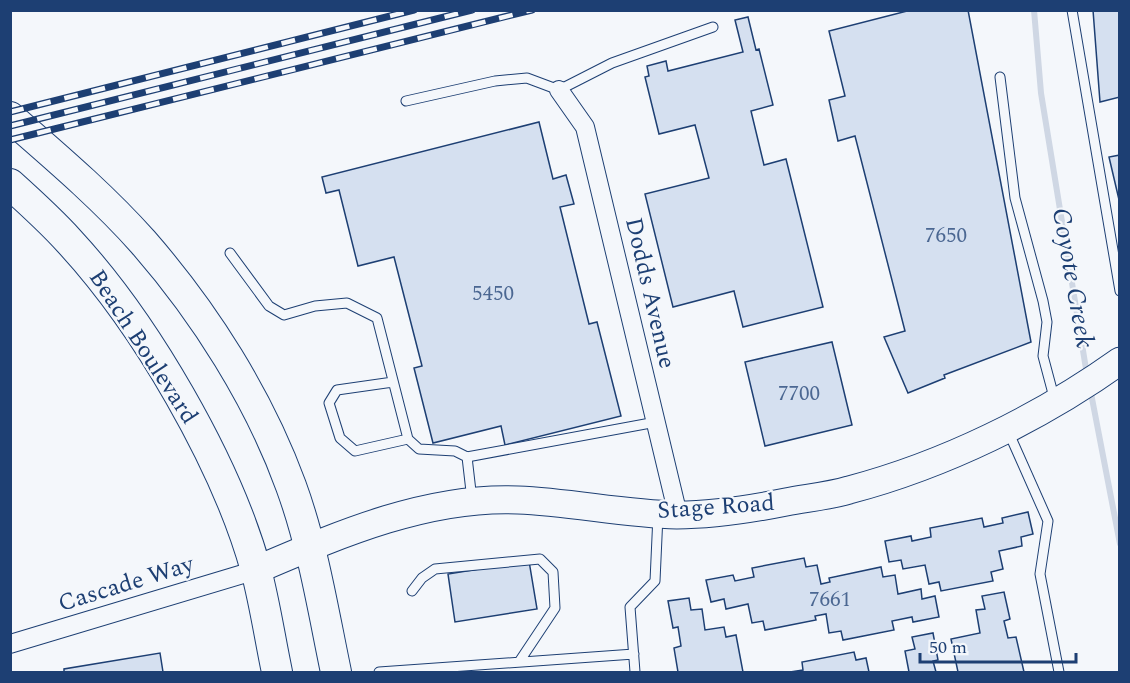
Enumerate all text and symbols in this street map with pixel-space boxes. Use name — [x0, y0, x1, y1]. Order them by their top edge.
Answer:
water label: Coyote Creek — [1041, 205, 1105, 351]
street label: Dodds Avenue — [615, 214, 685, 372]
house number: 7650 — [925, 220, 967, 252]
street label: Beach Boulevard — [79, 262, 207, 432]
house number: 5450 — [472, 278, 514, 310]
house number: 7700 — [778, 378, 820, 410]
street label: Stage Road — [656, 485, 776, 529]
street label: Cascade Way — [54, 546, 200, 622]
house number: 7661 — [809, 584, 851, 616]
scale bar — [920, 626, 1076, 664]
text: 50 m — [929, 634, 967, 661]

